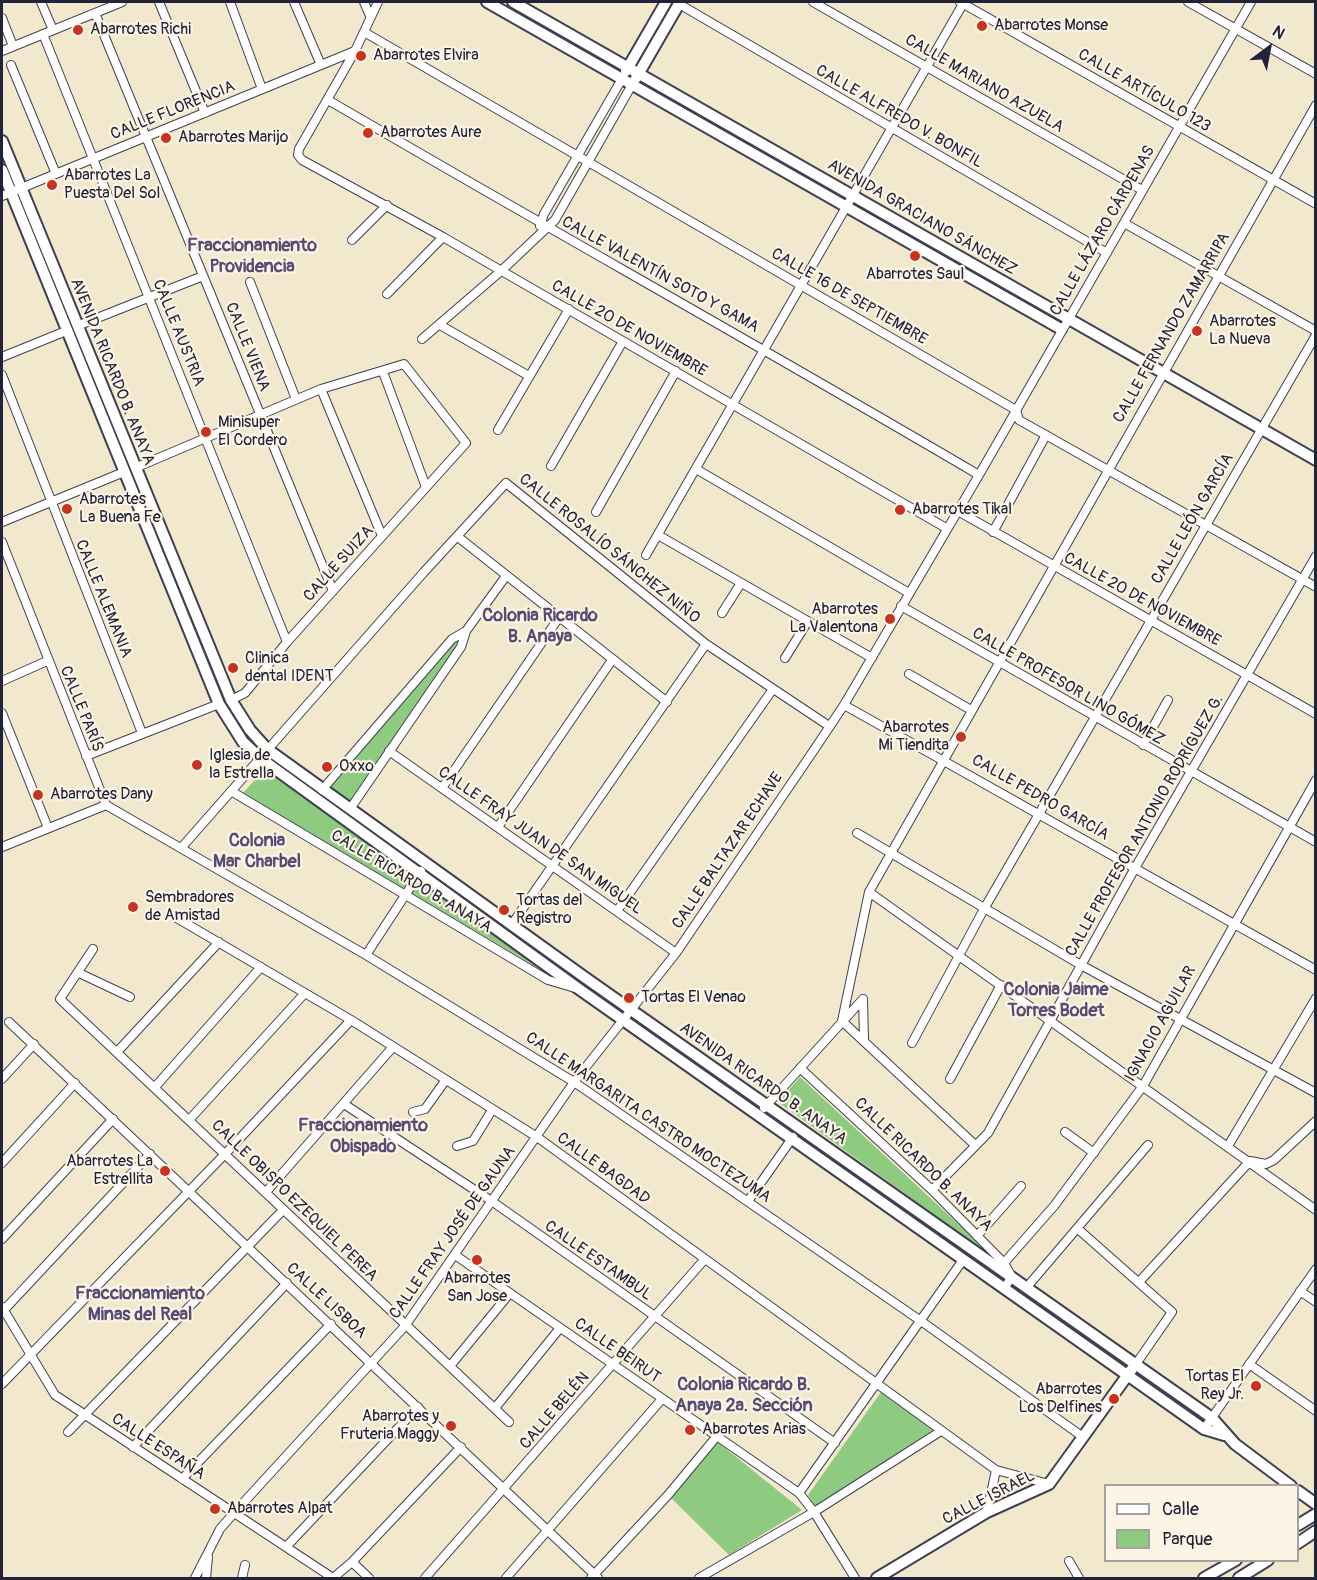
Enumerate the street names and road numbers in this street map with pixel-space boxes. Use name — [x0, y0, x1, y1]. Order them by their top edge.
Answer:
street label: CALLE MARIANO AZUELA — [901, 31, 1067, 137]
street label: CALLE ARTÍCULO 123 — [1074, 45, 1214, 137]
street label: CALLE ALFREDO V. BONFIL — [812, 61, 986, 173]
street label: CALLE FLORENCIA — [108, 77, 238, 145]
street label: CALLE LÁZARO CÁRDENAS — [1046, 143, 1160, 319]
street label: AVENIDA GRACIANO SÁNCHEZ — [824, 156, 1020, 280]
street label: CALLE VALENTÍN SOTO Y GAMA — [558, 213, 762, 337]
street label: CALLE FERNANDO ZAMARRIPA — [1110, 229, 1234, 427]
street label: CALLE 16 DE SEPTIEMBRE — [767, 244, 931, 350]
street label: AVENIDA RICARDO B. ANAYA — [66, 276, 158, 468]
street label: CALLE 20 DE NOVIEMBRE — [548, 276, 710, 382]
street label: CALLE AUSTRIA — [148, 277, 208, 389]
street label: CALLE VIENA — [220, 300, 274, 394]
street label: CALLE LEÓN GARCÍA — [1148, 450, 1238, 588]
street label: CALLE ROSALÍO SÁNCHEZ NIÑO — [515, 470, 703, 628]
street label: CALLE SUIZA — [300, 522, 378, 606]
street label: CALLE ALEMANIA — [71, 537, 135, 661]
street label: CALLE 20 DE NOVIEMBRE — [1060, 549, 1224, 651]
street label: CALLE PROFESOR LINO GÓMEZ — [969, 624, 1167, 750]
street label: CALLE PARÍS — [55, 663, 107, 755]
street label: CALLE PROFESOR ANTONIO RODRÍGUEZ G. — [1062, 692, 1228, 960]
street label: CALLE PEDRO GARCÍA — [968, 751, 1112, 845]
street label: CALLE FRAY JUAN DE SAN MIGUEL — [434, 763, 646, 919]
street label: CALLE BALTAZAR ECHAVE — [668, 769, 788, 933]
street label: CALLE RICARDO B. ANAYA — [327, 826, 495, 938]
street label: IGNACIO AGUILAR — [1121, 963, 1201, 1085]
street label: AVENIDA RICARDO B. ANAYA — [676, 1019, 850, 1149]
street label: CALLE MARGARITA CASTRO MOCTEZUMA — [522, 1028, 774, 1208]
street label: CALLE RICARDO B. ANAYA — [850, 1094, 996, 1236]
street label: CALLE OBISPO EZEQUIEL PEREA — [207, 1116, 381, 1286]
street label: CALLE BAGDAD — [553, 1129, 653, 1209]
street label: CALLE FRAY JOSÉ DE GAUNA — [386, 1143, 520, 1323]
street label: CALLE ESTAMBUL — [541, 1217, 655, 1305]
street label: CALLE LISBOA — [282, 1259, 370, 1343]
street label: CALLE BEIRUT — [570, 1314, 664, 1388]
street label: CALLE BELÉN — [516, 1368, 594, 1454]
street label: CALLE ESPAÑA — [108, 1410, 208, 1484]
street label: CALLE ISRAEL — [940, 1467, 1038, 1529]

